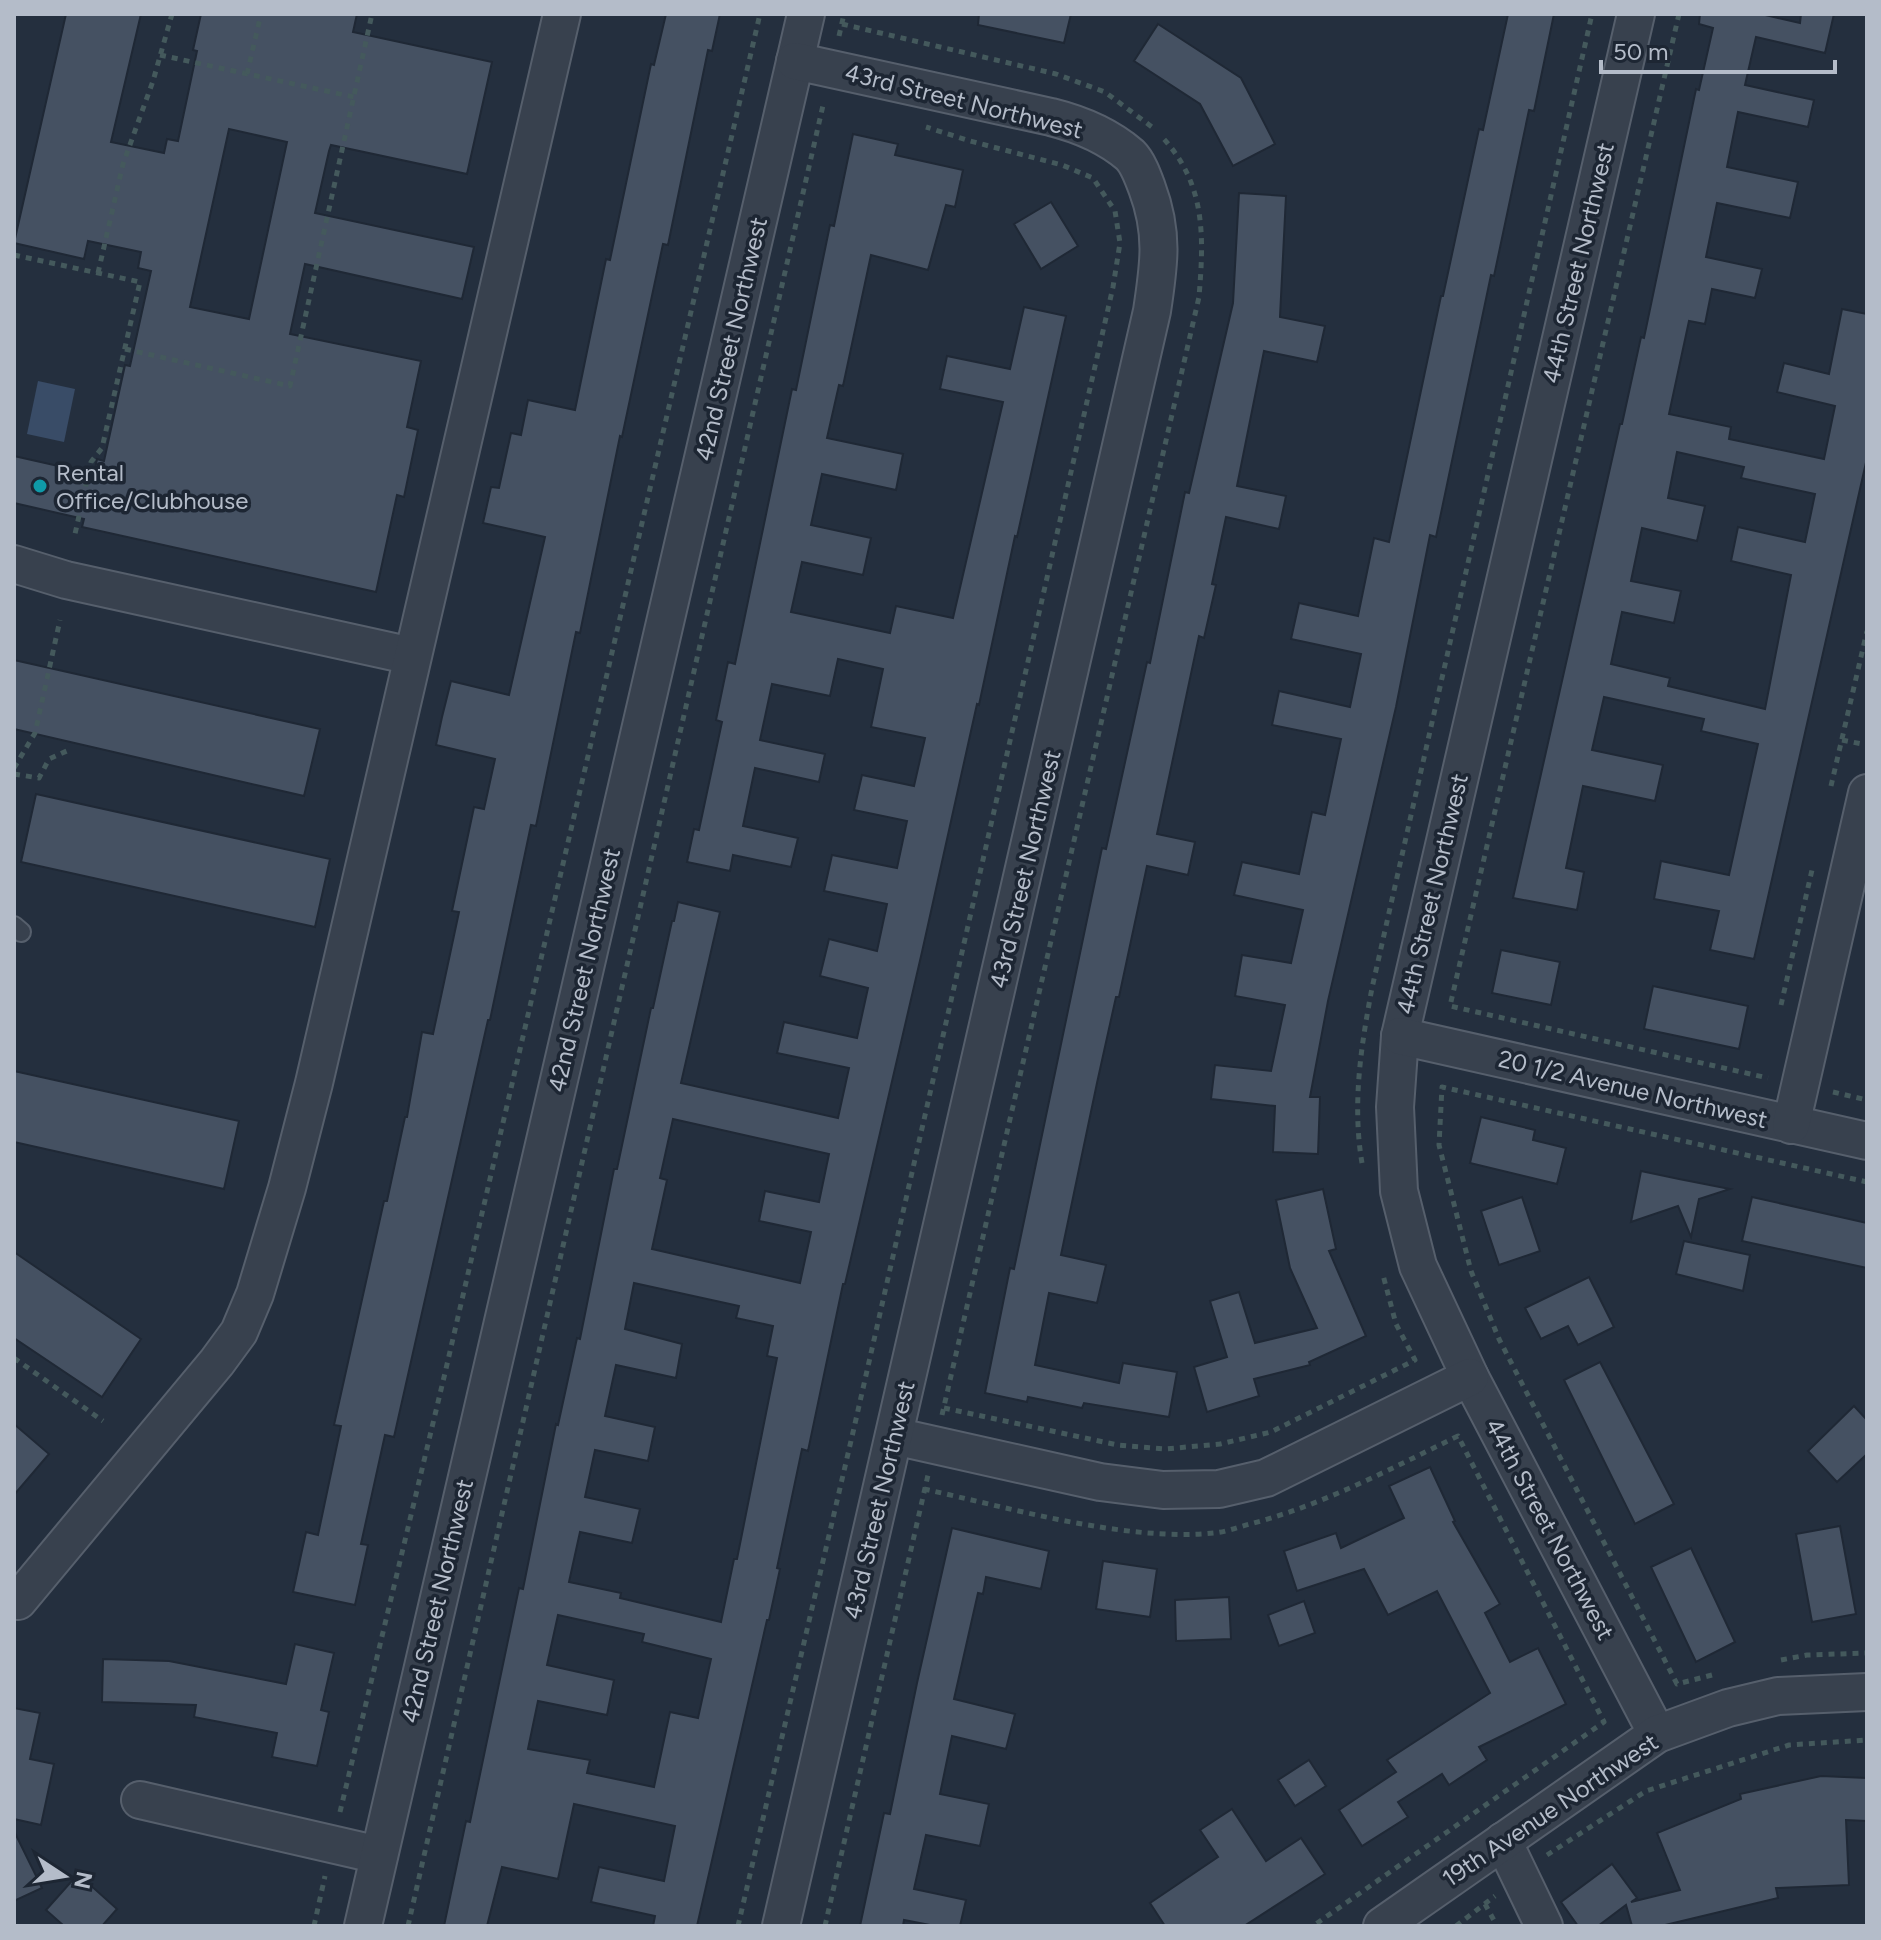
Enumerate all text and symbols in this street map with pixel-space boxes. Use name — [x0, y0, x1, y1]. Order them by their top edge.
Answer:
scale bar — [1601, 24, 1835, 74]
text: 50 m — [1613, 37, 1669, 66]
street label: 43rd Street Northwest — [842, 57, 1086, 145]
street label: 44th Street Northwest — [1536, 140, 1620, 386]
street label: 42nd Street Northwest — [689, 214, 773, 464]
place label: Rental Office/Clubhouse — [56, 458, 248, 515]
marker: Rental Office/Clubhouse — [31, 477, 49, 495]
street label: 43rd Street Northwest — [983, 747, 1067, 991]
street label: 44th Street Northwest — [1390, 771, 1474, 1017]
street label: 42nd Street Northwest — [542, 845, 626, 1095]
street label: 20 1/2 Avenue Northwest — [1496, 1044, 1770, 1134]
street label: 43rd Street Northwest — [837, 1378, 921, 1622]
street label: 44th Street Northwest — [1479, 1414, 1621, 1644]
street label: 42nd Street Northwest — [395, 1476, 479, 1726]
street label: 19th Avenue Northwest — [1437, 1727, 1663, 1893]
north arrow — [24, 1836, 104, 1916]
text: N — [68, 1869, 98, 1891]

